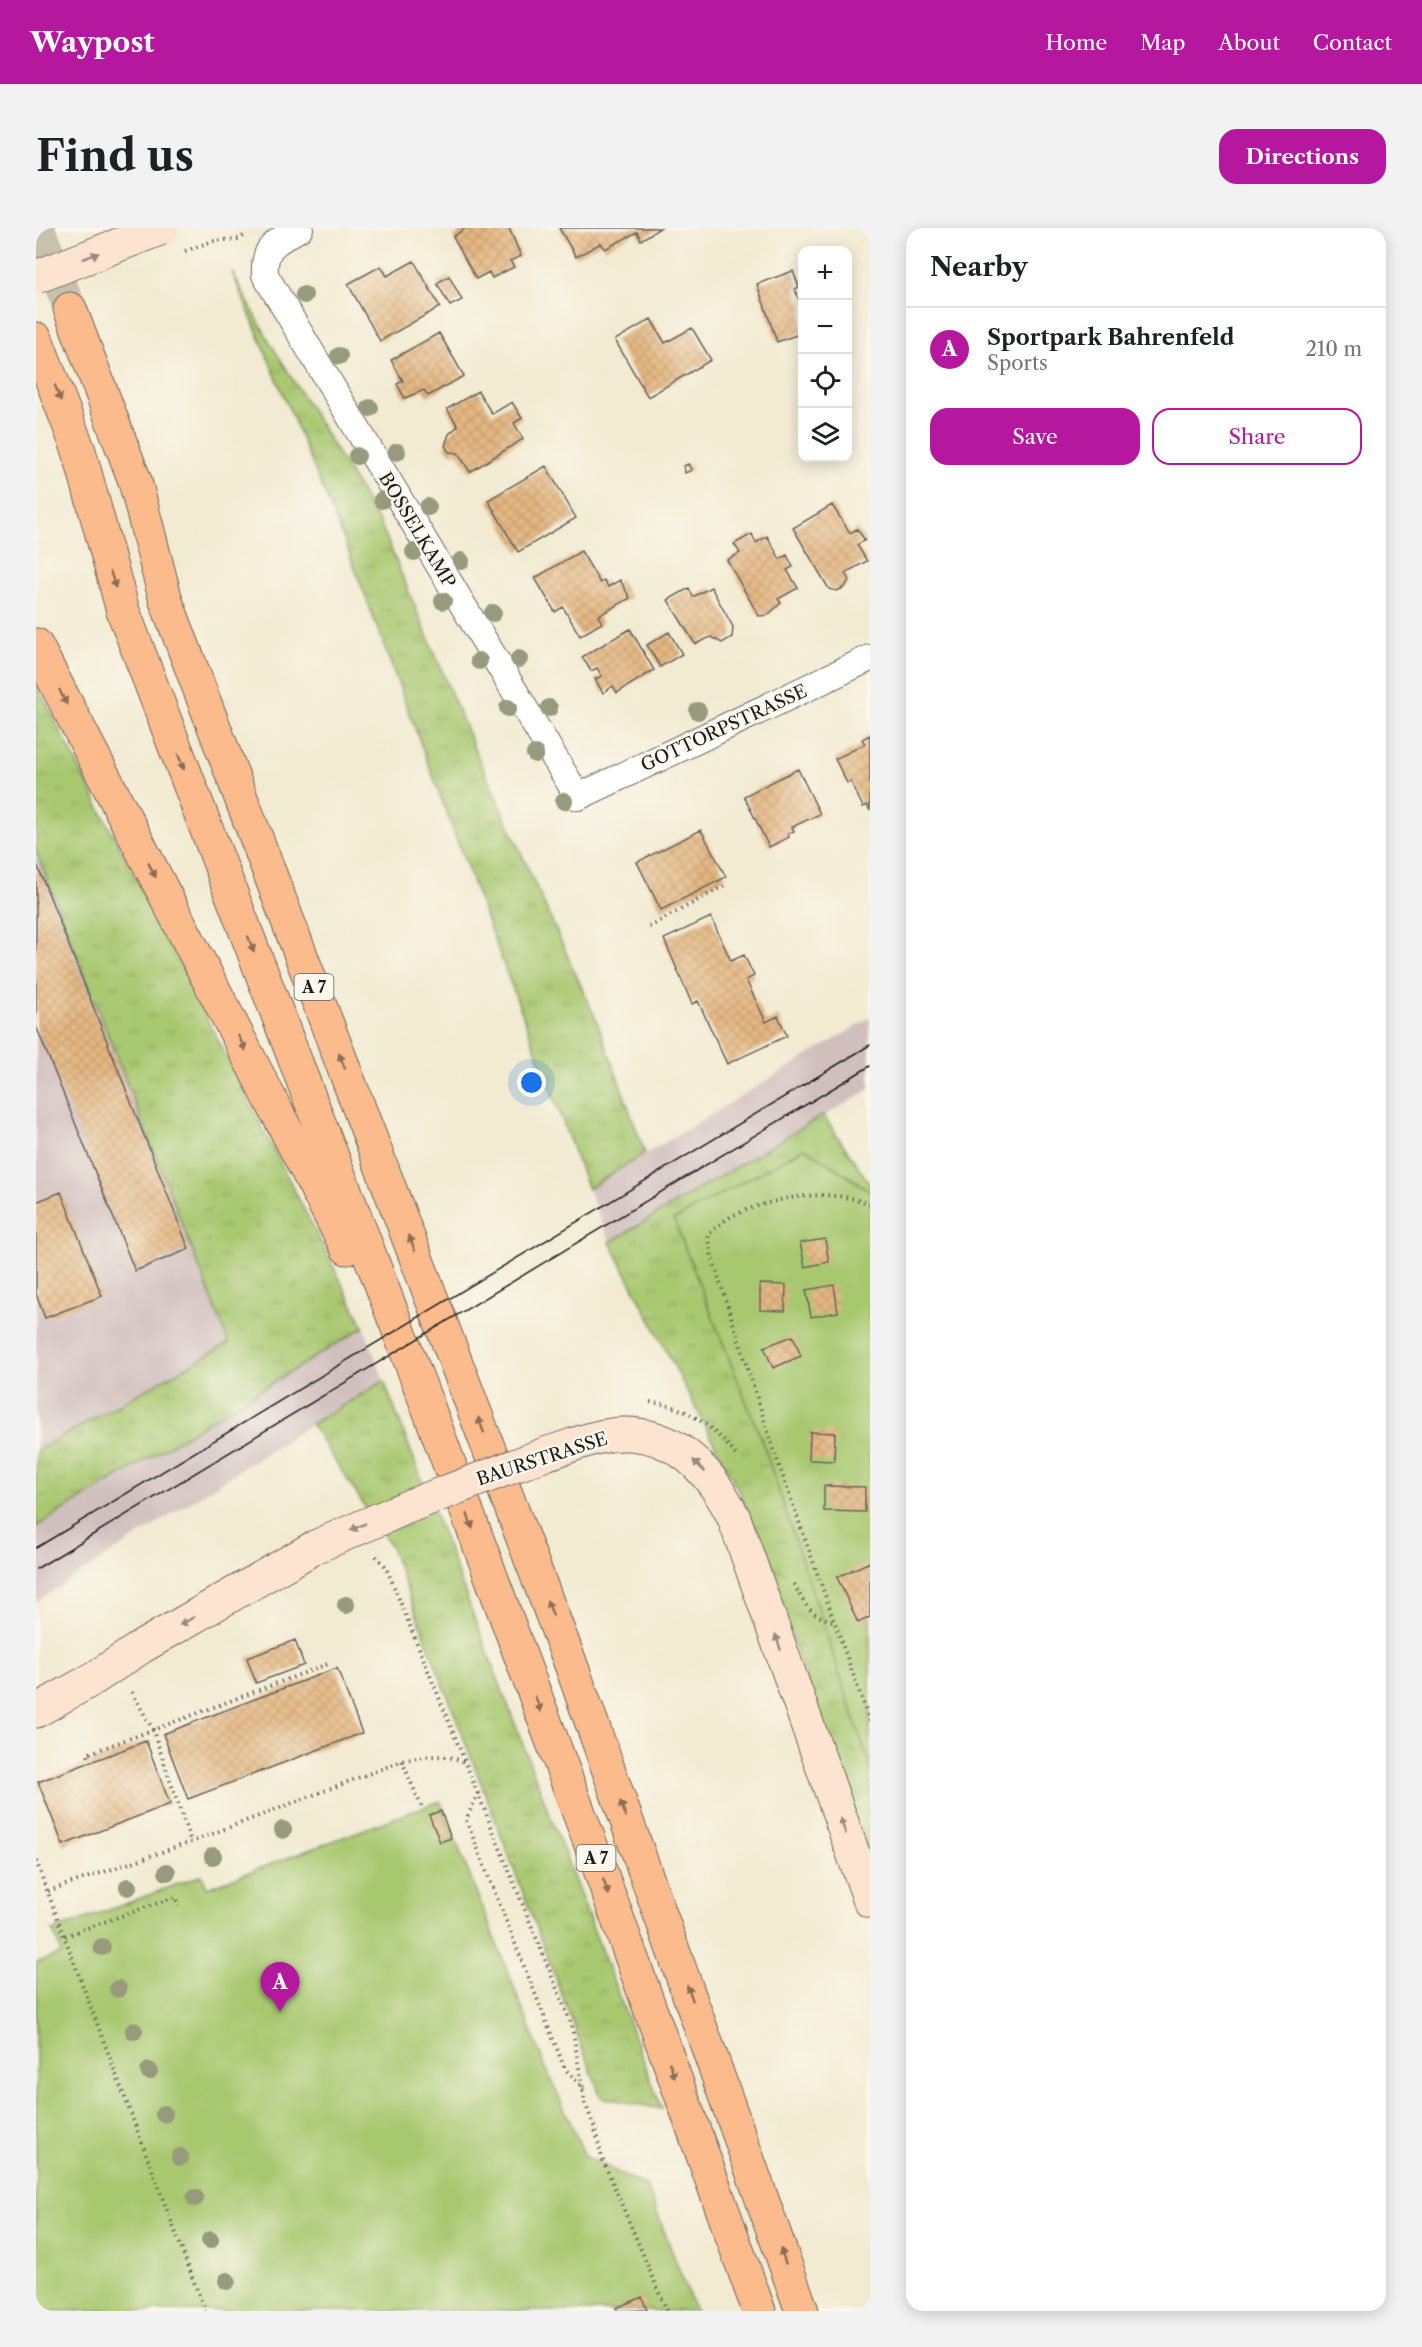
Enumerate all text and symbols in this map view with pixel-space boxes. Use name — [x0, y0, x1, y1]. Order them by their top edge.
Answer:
text: Waypost — [30, 25, 154, 59]
text: Home — [1046, 30, 1107, 55]
text: Map — [1140, 30, 1185, 55]
text: About — [1218, 30, 1280, 55]
text: Contact — [1313, 30, 1392, 55]
button: Directions — [1219, 129, 1386, 184]
text: Find us — [36, 130, 194, 182]
map controls — [798, 246, 852, 462]
button: + — [798, 246, 852, 300]
one-way arrow — [82, 250, 100, 260]
text: Nearby — [930, 251, 1028, 283]
button: − — [798, 300, 852, 354]
text: Sportpark Bahrenfeld — [987, 324, 1235, 351]
text: A — [942, 337, 957, 361]
text: 210 m — [1305, 337, 1362, 361]
text: Sports — [987, 351, 1048, 375]
button: locate — [798, 354, 852, 408]
one-way arrow — [54, 384, 63, 402]
button: layers — [798, 408, 852, 462]
button: Save — [930, 408, 1140, 465]
button: Share — [1152, 408, 1362, 465]
street label: BOSSELKAMP — [374, 468, 460, 592]
one-way arrow — [109, 571, 118, 589]
street label: GOTTORPSTRASSE — [637, 680, 811, 776]
one-way arrow — [58, 689, 68, 706]
one-way arrow — [177, 753, 186, 771]
one-way arrow — [147, 861, 157, 879]
one-way arrow — [247, 935, 256, 953]
road number: A 7 — [294, 974, 334, 1000]
one-way arrow — [237, 1035, 247, 1052]
one-way arrow — [337, 1051, 347, 1069]
your location — [517, 1068, 546, 1097]
one-way arrow — [407, 1233, 417, 1251]
one-way arrow — [476, 1416, 485, 1434]
street label: BAURSTRASSE — [474, 1427, 610, 1491]
one-way arrow — [693, 1459, 707, 1473]
one-way arrow — [466, 1512, 476, 1530]
one-way arrow — [349, 1522, 366, 1531]
one-way arrow — [544, 1598, 554, 1616]
one-way arrow — [178, 1616, 195, 1626]
one-way arrow — [773, 1633, 783, 1651]
one-way arrow — [534, 1695, 544, 1713]
one-way arrow — [618, 1800, 628, 1818]
one-way arrow — [838, 1817, 848, 1835]
road number: A 7 — [576, 1845, 616, 1871]
one-way arrow — [601, 1878, 611, 1896]
pin: A — [260, 1962, 300, 2012]
one-way arrow — [684, 1984, 694, 2002]
one-way arrow — [668, 2061, 677, 2079]
one-way arrow — [777, 2247, 787, 2265]

